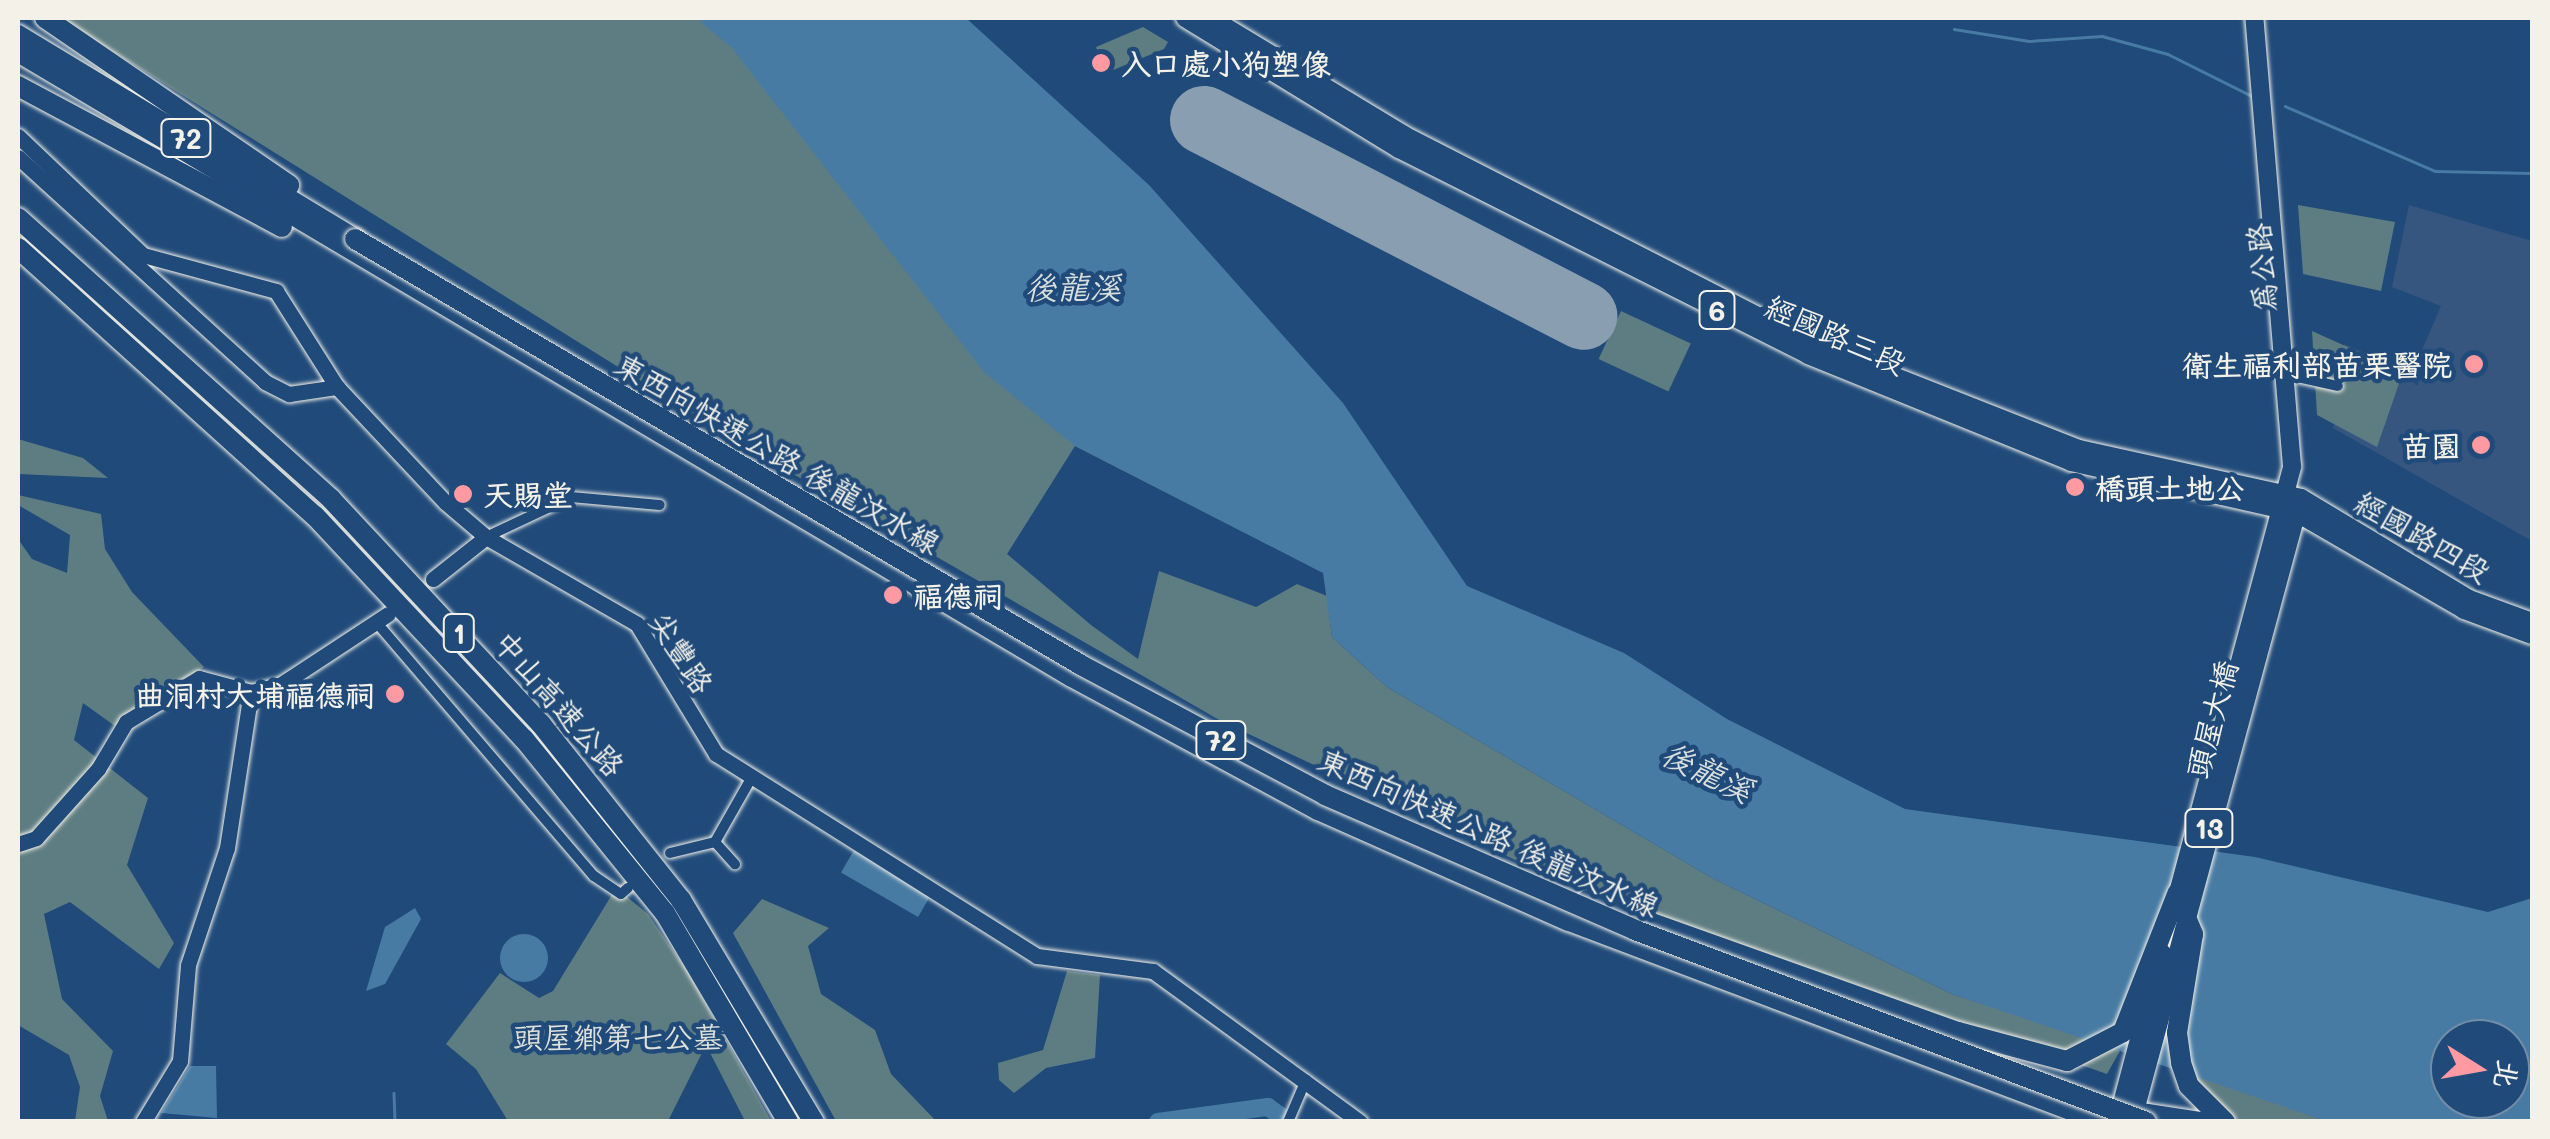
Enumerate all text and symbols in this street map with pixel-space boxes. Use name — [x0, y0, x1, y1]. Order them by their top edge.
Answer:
place label: 入口處小狗塑像 — [1121, 45, 1331, 81]
marker: 入口處小狗塑像 — [1090, 52, 1112, 74]
road number: 72 — [158, 115, 214, 161]
street label: 為公路 — [2239, 222, 2283, 314]
water label: 後龍溪 — [1025, 267, 1121, 305]
road number: 6 — [1697, 287, 1737, 333]
street label: 經國路三段 — [1760, 287, 1912, 381]
street label: 東西向快速公路 後龍汶水線 — [609, 345, 947, 561]
place label: 衛生福利部苗栗醫院 — [2182, 346, 2452, 382]
marker: 衛生福利部苗栗醫院 — [2461, 351, 2487, 377]
place label: 苗園 — [2401, 427, 2461, 463]
marker: 苗園 — [2470, 434, 2492, 456]
place label: 橋頭土地公 — [2095, 469, 2245, 505]
place label: 天賜堂 — [483, 476, 573, 512]
marker: 橋頭土地公 — [2064, 476, 2086, 498]
marker: 天賜堂 — [452, 483, 474, 505]
street label: 經國路四段 — [2349, 483, 2497, 589]
place label: 福德祠 — [913, 577, 1003, 613]
marker: 福德祠 — [882, 584, 904, 606]
street label: 尖豐路 — [642, 604, 722, 700]
road number: 1 — [442, 610, 476, 656]
street label: 中山高速公路 — [487, 623, 633, 783]
street label: 頭屋大橋 — [2178, 656, 2244, 782]
place label: 曲洞村大埔福德祠 — [135, 676, 375, 712]
marker: 曲洞村大埔福德祠 — [384, 683, 406, 705]
road number: 72 — [1194, 717, 1248, 763]
water label: 後龍溪 — [1656, 733, 1760, 809]
street label: 東西向快速公路 後龍汶水線 — [1313, 740, 1665, 924]
road number: 13 — [2184, 805, 2234, 851]
park label: 頭屋鄉第七公墓 — [513, 1018, 723, 1054]
north arrow — [2430, 1019, 2530, 1119]
text: 北 — [2487, 1057, 2528, 1092]

